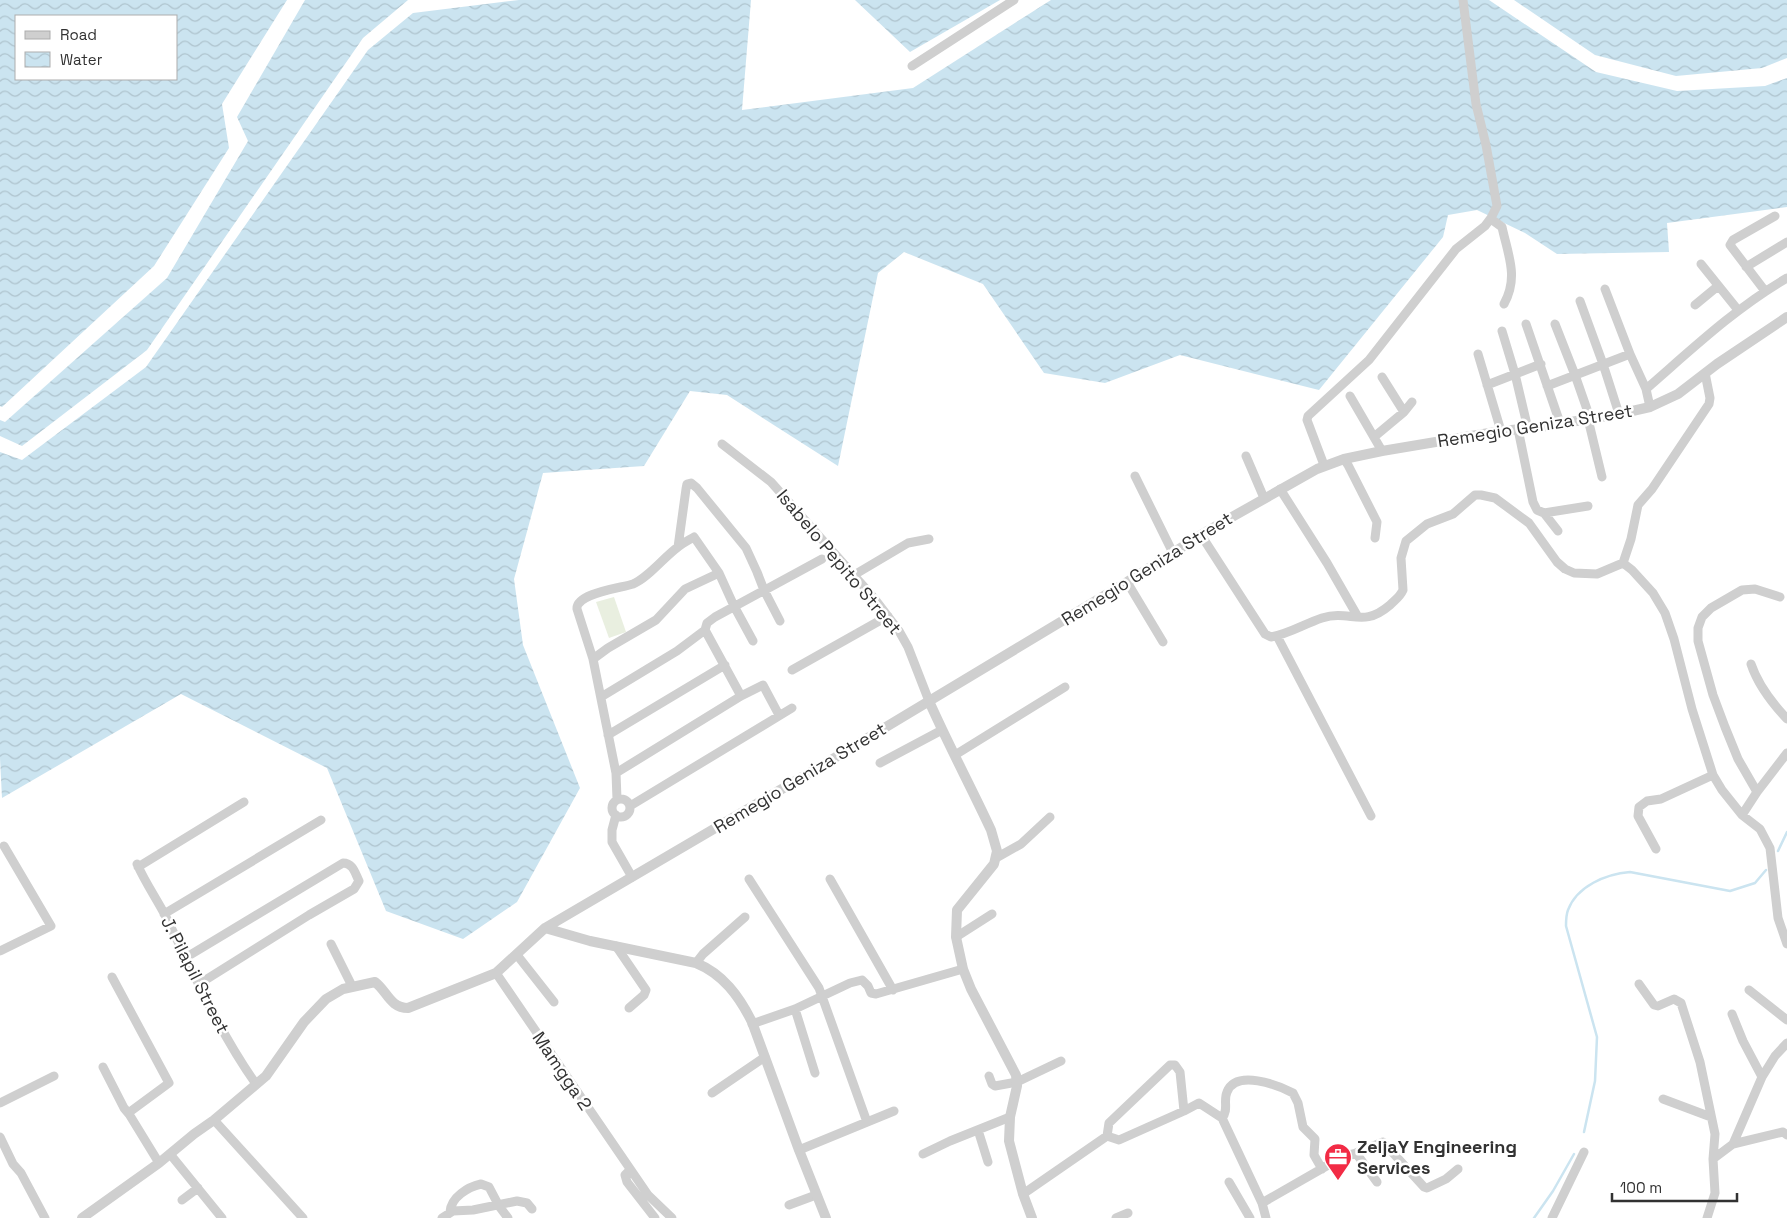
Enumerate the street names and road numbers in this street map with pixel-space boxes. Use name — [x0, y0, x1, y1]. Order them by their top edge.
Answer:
street label: Remegio Geniza Street — [1436, 399, 1634, 452]
street label: Isabelo Pepito Street — [772, 484, 907, 639]
street label: Remegio Geniza Street — [1057, 507, 1236, 631]
street label: Remegio Geniza Street — [709, 717, 890, 838]
street label: J. Pilapil Street — [156, 912, 235, 1037]
street label: Mamgga 2 — [528, 1027, 597, 1115]

